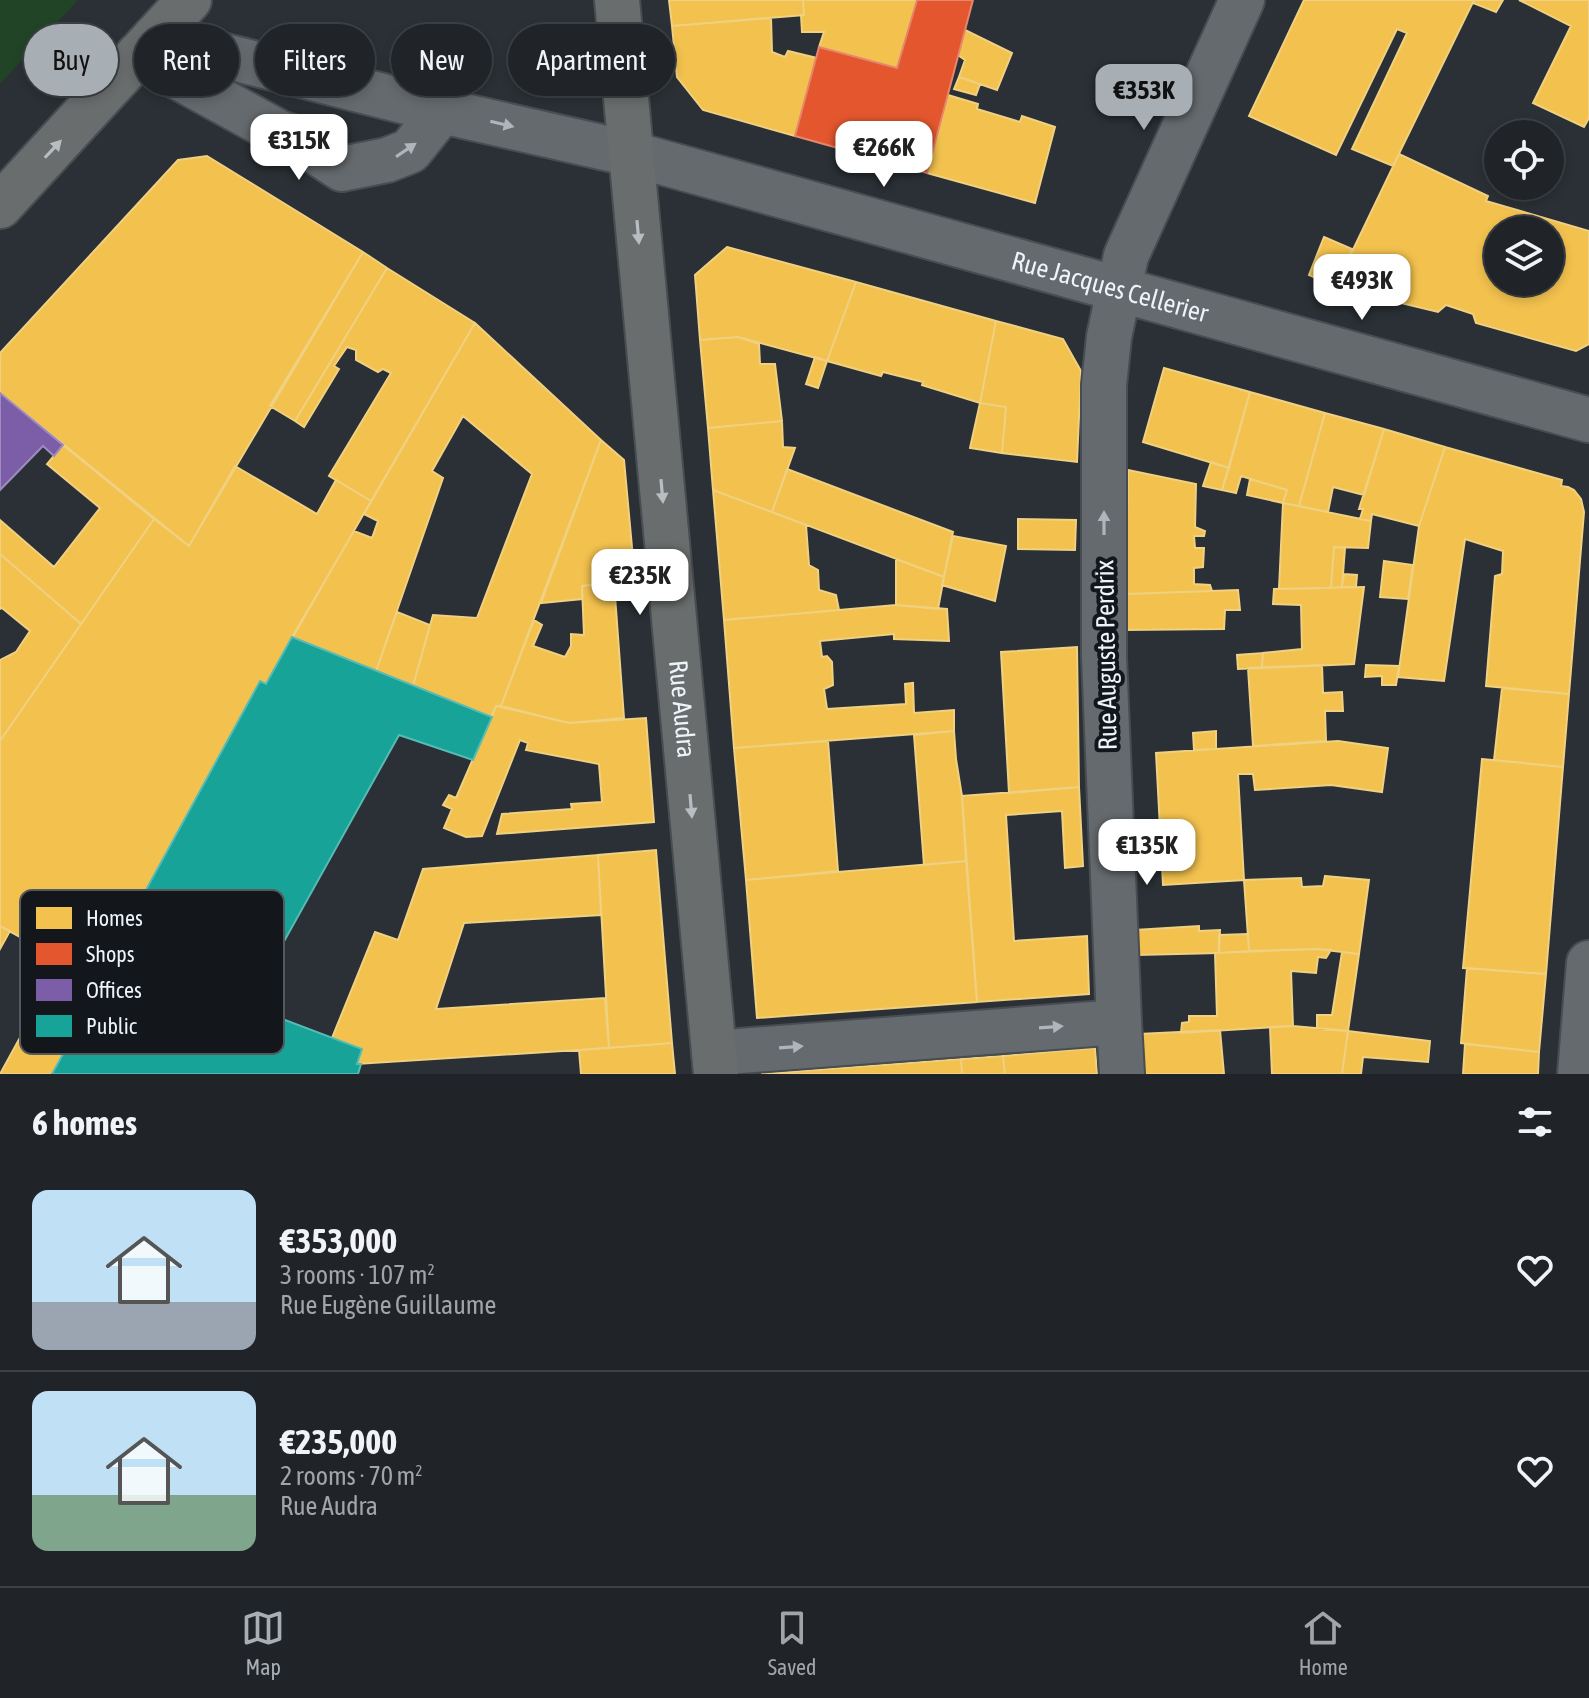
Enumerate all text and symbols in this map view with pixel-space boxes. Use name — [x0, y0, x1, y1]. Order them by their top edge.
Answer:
chip: Buy — [24, 24, 118, 96]
chip: Rent — [134, 24, 239, 96]
chip: Filters — [255, 24, 375, 96]
chip: New — [391, 24, 492, 96]
chip: Apartment — [508, 24, 675, 96]
pin: €353K — [1088, 64, 1200, 132]
text: €353K — [1113, 75, 1175, 105]
pin: €315K — [243, 114, 355, 182]
one-way arrow — [489, 119, 514, 131]
map controls — [1484, 120, 1564, 296]
button: locate — [1484, 120, 1564, 200]
pin: €266K — [828, 121, 940, 189]
text: €315K — [268, 125, 330, 155]
text: €266K — [853, 132, 915, 162]
one-way arrow — [43, 140, 61, 159]
one-way arrow — [396, 142, 417, 157]
button: layers — [1484, 216, 1564, 296]
one-way arrow — [632, 220, 645, 245]
street label: Rue Jacques Cellerier — [1008, 245, 1212, 329]
pin: €493K — [1306, 254, 1418, 322]
text: €493K — [1331, 265, 1393, 295]
one-way arrow — [656, 479, 669, 504]
one-way arrow — [1098, 510, 1110, 535]
pin: €235K — [584, 549, 696, 617]
street label: Rue Auguste Perdrix — [1089, 559, 1123, 750]
text: €235K — [609, 560, 671, 590]
street label: Rue Audra — [663, 659, 702, 759]
one-way arrow — [685, 794, 698, 819]
pin: €135K — [1091, 819, 1203, 887]
text: €135K — [1116, 830, 1178, 860]
legend — [20, 890, 284, 1054]
text: Homes — [86, 905, 143, 931]
text: Shops — [86, 941, 135, 967]
text: Offices — [86, 977, 142, 1003]
text: Public — [86, 1013, 138, 1039]
one-way arrow — [1039, 1020, 1064, 1033]
one-way arrow — [779, 1040, 804, 1053]
icon: filters — [1513, 1100, 1557, 1144]
text: 6 homes — [32, 1103, 137, 1142]
text: €353,000 — [280, 1221, 397, 1260]
icon: home — [96, 1222, 192, 1318]
icon: heart — [1513, 1248, 1557, 1292]
text: 3 rooms · 107 m² — [280, 1260, 435, 1290]
text: Rue Eugène Guillaume — [280, 1290, 496, 1320]
text: €235,000 — [280, 1422, 397, 1461]
icon: home — [96, 1423, 192, 1519]
icon: heart — [1513, 1449, 1557, 1493]
text: 2 rooms · 70 m² — [280, 1461, 422, 1491]
text: Rue Audra — [280, 1491, 378, 1521]
tab: Map — [241, 1606, 285, 1680]
tab: Saved — [768, 1606, 816, 1680]
tab: Home — [1299, 1606, 1348, 1680]

